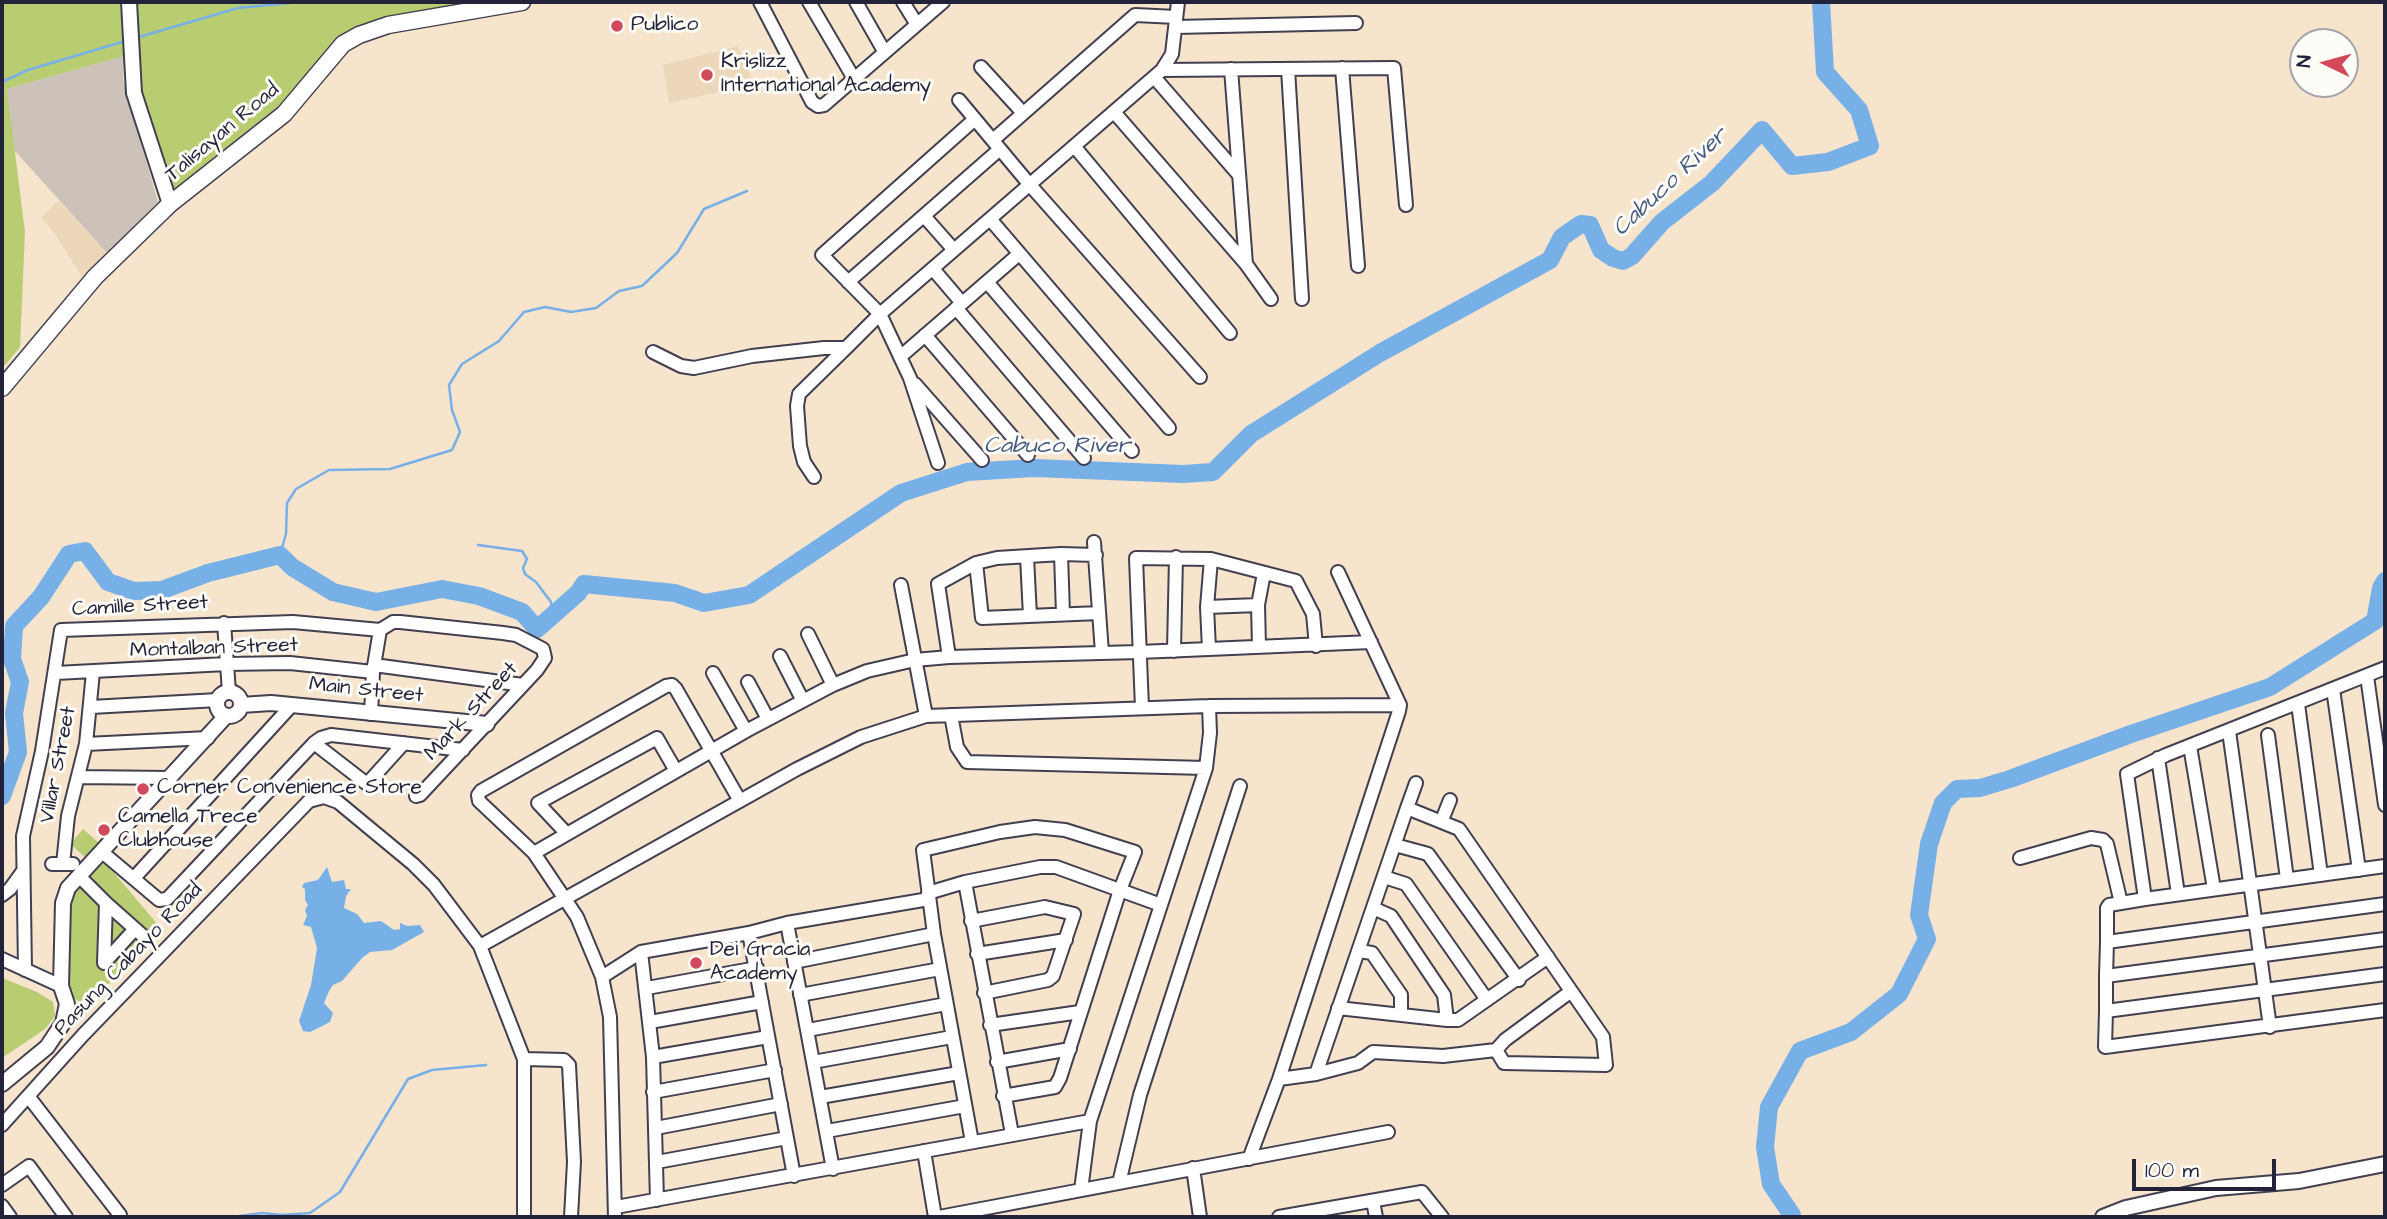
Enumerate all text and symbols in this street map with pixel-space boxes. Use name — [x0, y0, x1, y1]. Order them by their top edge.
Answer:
place label: Publico — [631, 13, 698, 39]
marker: Publico — [609, 18, 625, 34]
north arrow — [2289, 28, 2359, 98]
place label: Krislizz International Academy — [721, 50, 931, 100]
text: N — [2291, 54, 2319, 68]
marker: Krislizz International Academy — [699, 67, 715, 83]
street label: Talisayan Road — [161, 78, 285, 188]
water label: Cabuco River — [1608, 123, 1734, 243]
water label: Cabuco River — [984, 433, 1130, 461]
street label: Camille Street — [71, 591, 209, 623]
street label: Montalban Street — [129, 633, 299, 665]
street label: Mark Street — [420, 657, 524, 767]
street label: Main Street — [308, 672, 424, 710]
street label: Villar Street — [35, 704, 83, 826]
place label: Corner Convenience Store — [157, 776, 422, 802]
marker: Corner Convenience Store — [135, 781, 151, 797]
place label: Camella Trece Clubhouse — [118, 805, 258, 855]
marker: Camella Trece Clubhouse — [96, 822, 112, 838]
street label: Pasung Cabayo Road — [49, 878, 209, 1042]
place label: Dei Gracia Academy — [710, 938, 811, 988]
marker: Dei Gracia Academy — [688, 955, 704, 971]
scale bar — [2135, 1146, 2278, 1190]
text: 100 m — [2145, 1156, 2199, 1185]

